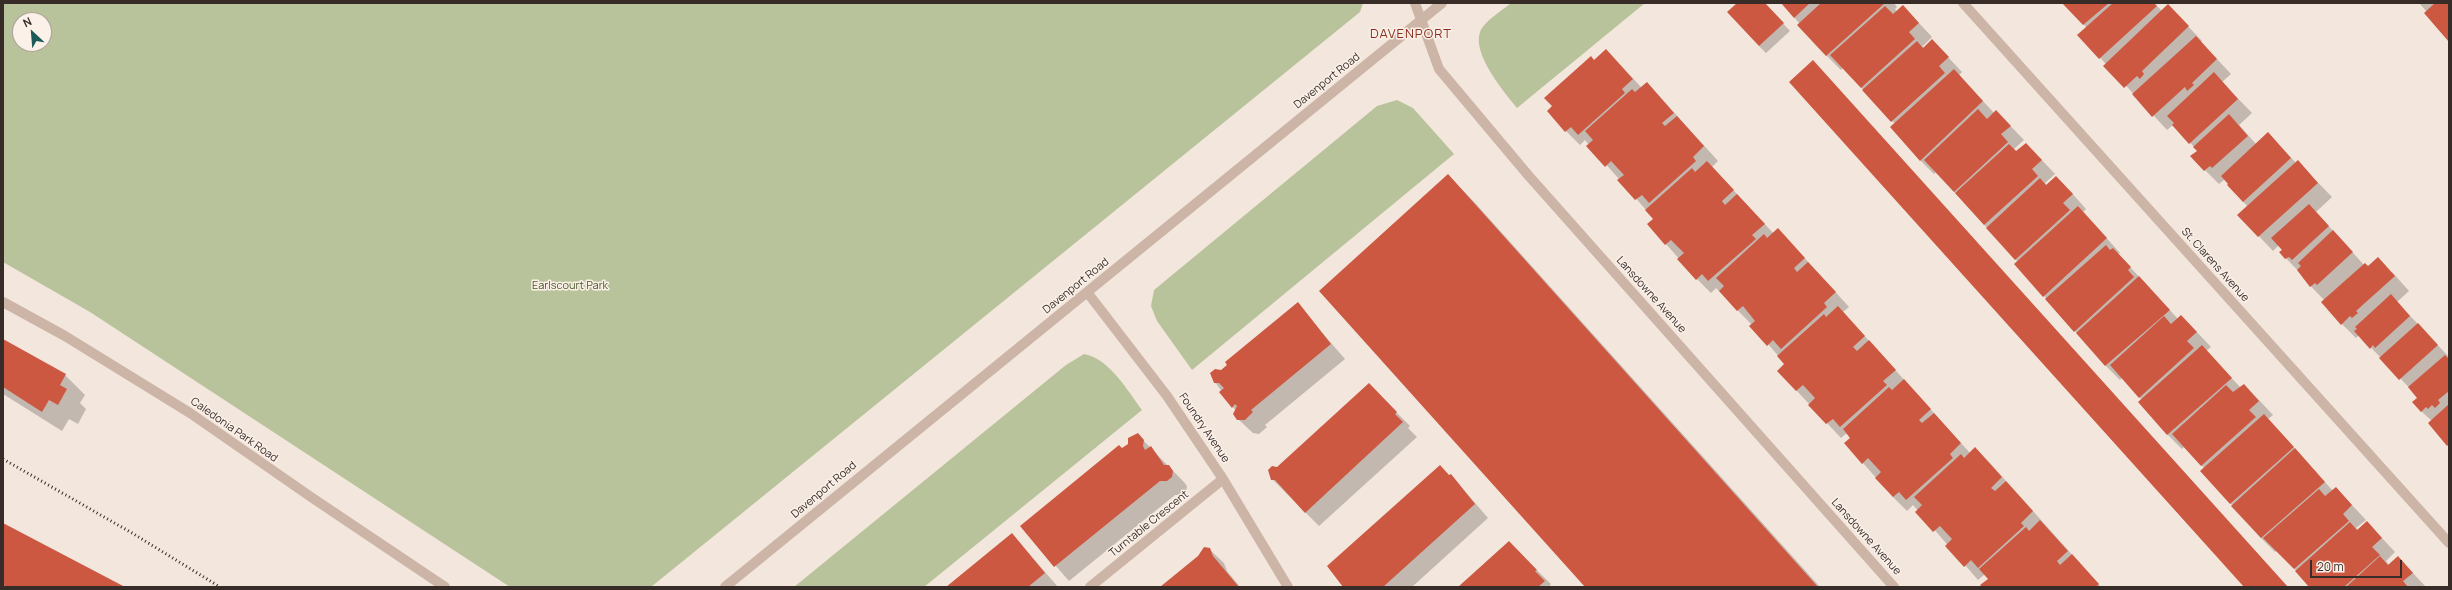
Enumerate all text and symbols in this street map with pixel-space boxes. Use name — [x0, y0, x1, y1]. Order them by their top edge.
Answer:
north arrow — [12, 12, 52, 52]
text: N — [20, 13, 34, 30]
district label: DAVENPORT — [1370, 26, 1452, 42]
street label: Davenport Road — [1291, 50, 1363, 112]
street label: St. Clarens Avenue — [2178, 225, 2252, 305]
street label: Lansdowne Avenue — [1613, 254, 1689, 336]
street label: Davenport Road — [1040, 255, 1112, 317]
park label: Earlscourt Park — [532, 279, 608, 293]
street label: Foundry Avenue — [1176, 391, 1232, 465]
street label: Caledonia Park Road — [188, 395, 280, 465]
street label: Davenport Road — [789, 459, 859, 521]
street label: Turntable Crescent — [1107, 488, 1191, 560]
street label: Lansdowne Avenue — [1828, 496, 1904, 578]
scale bar — [2312, 552, 2404, 578]
text: 20 m — [2317, 558, 2344, 575]

